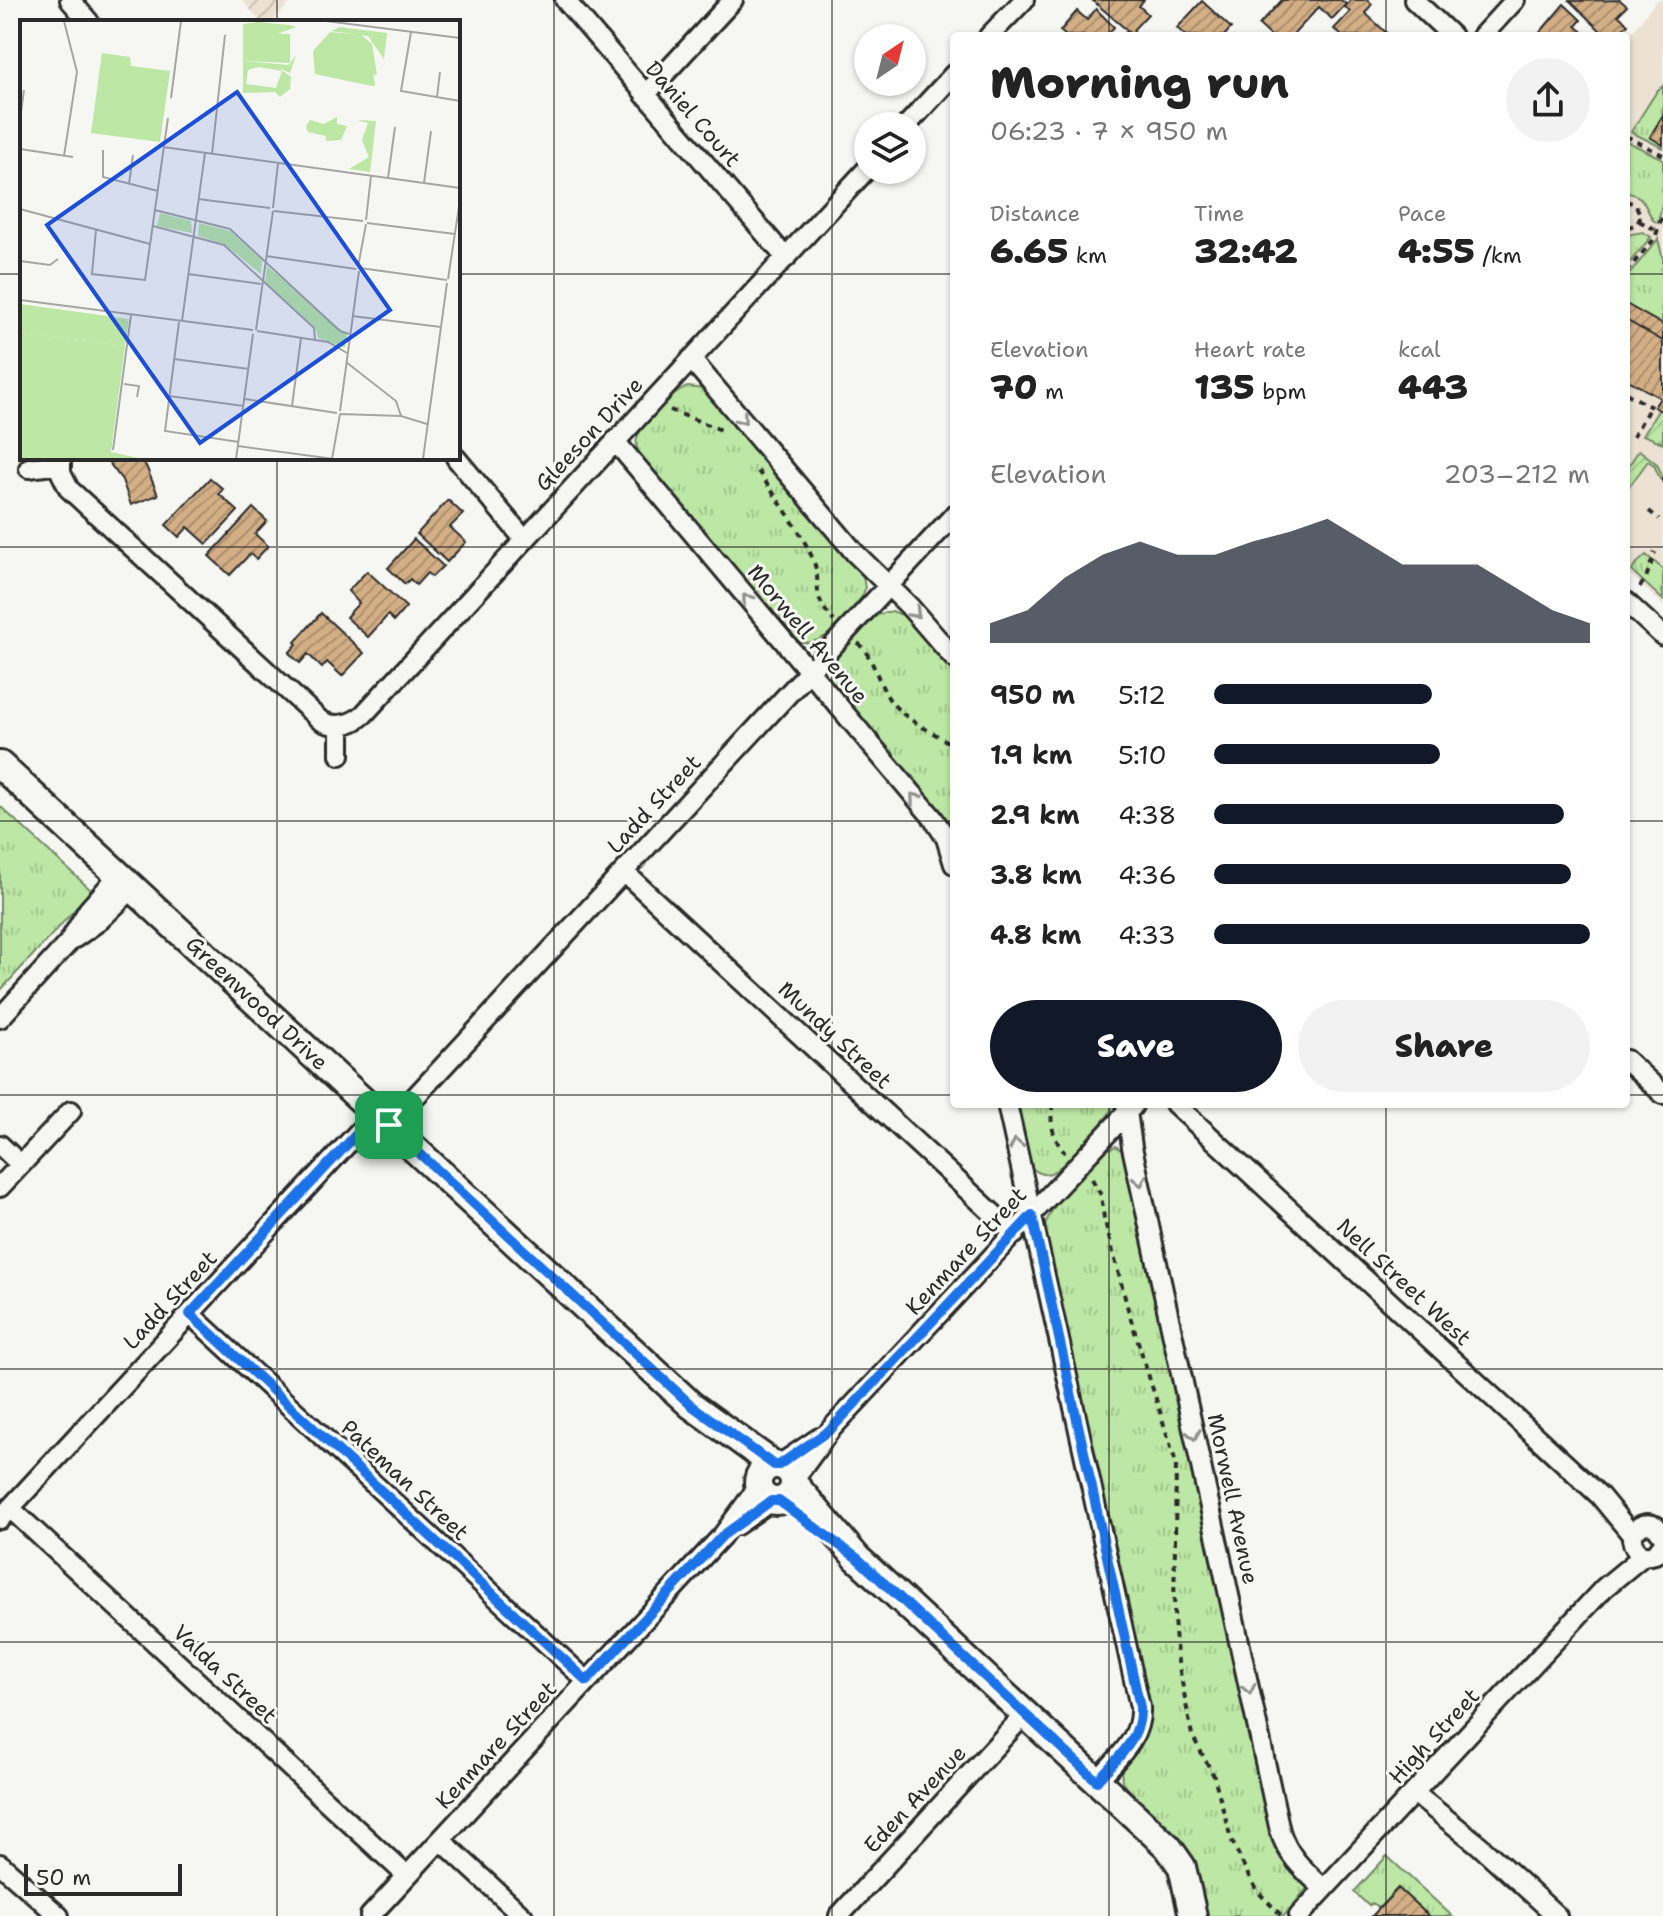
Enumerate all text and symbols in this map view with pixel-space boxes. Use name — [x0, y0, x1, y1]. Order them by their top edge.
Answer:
inset map — [20, 20, 460, 460]
north arrow — [854, 24, 926, 96]
map controls — [854, 24, 926, 184]
text: Morning run — [990, 53, 1289, 112]
street label: Daniel Court — [639, 55, 747, 173]
button: share — [1506, 58, 1590, 142]
button: layers — [854, 112, 926, 184]
text: 06:23 · 7 × 950 m — [990, 113, 1228, 148]
text: Distance — [990, 199, 1080, 228]
text: Time — [1194, 199, 1244, 228]
text: Pace — [1398, 199, 1446, 228]
text: 6.65 — [990, 228, 1068, 274]
text: 32:42 — [1194, 228, 1298, 274]
text: 4:55 — [1398, 228, 1475, 274]
text: km — [1068, 241, 1107, 270]
text: /km — [1475, 241, 1522, 270]
text: Elevation — [990, 335, 1088, 364]
text: Heart rate — [1194, 335, 1306, 364]
text: kcal — [1398, 335, 1441, 364]
text: 70 — [990, 364, 1038, 410]
text: 135 — [1194, 364, 1255, 410]
text: 443 — [1398, 364, 1468, 410]
street label: Gleeson Drive — [529, 371, 649, 497]
text: m — [1038, 377, 1064, 406]
text: bpm — [1255, 377, 1306, 406]
one-way arrow — [732, 409, 747, 424]
text: Elevation — [990, 456, 1106, 491]
text: 203–212 m — [1443, 456, 1590, 491]
street label: Morwell Avenue — [741, 558, 875, 710]
one-way arrow — [742, 593, 757, 608]
one-way arrow — [905, 603, 919, 618]
text: 950 m — [990, 677, 1075, 712]
text: 5:12 — [1118, 677, 1166, 712]
text: 1.9 km — [990, 737, 1072, 772]
text: 5:10 — [1118, 737, 1167, 772]
street label: Ladd Street — [601, 748, 707, 860]
one-way arrow — [910, 792, 925, 807]
text: 2.9 km — [990, 797, 1080, 832]
text: 4:38 — [1118, 797, 1177, 832]
text: 3.8 km — [990, 857, 1082, 892]
text: 4:36 — [1118, 857, 1177, 892]
text: 4.8 km — [990, 917, 1081, 952]
text: 4:33 — [1118, 917, 1176, 952]
street label: Greenwood Drive — [180, 929, 334, 1077]
street label: Mundy Street — [772, 975, 898, 1095]
button: Save — [990, 1000, 1282, 1092]
button: Share — [1298, 1000, 1590, 1092]
pin — [355, 1091, 423, 1159]
icon: arrive — [367, 1103, 411, 1147]
one-way arrow — [1008, 1137, 1025, 1151]
one-way arrow — [1131, 1173, 1148, 1187]
street label: Kenmare Street — [899, 1181, 1033, 1321]
street label: Nell Street West — [1330, 1212, 1478, 1352]
street label: Ladd Street — [117, 1244, 223, 1356]
street label: Morwell Avenue — [1201, 1411, 1265, 1587]
street label: Pateman Street — [335, 1413, 475, 1547]
one-way arrow — [1185, 1428, 1202, 1442]
street label: Valda Street — [167, 1618, 283, 1730]
street label: Kenmare Street — [429, 1675, 563, 1815]
one-way arrow — [1240, 1682, 1257, 1695]
street label: High Street — [1382, 1682, 1486, 1790]
street label: Eden Avenue — [858, 1739, 972, 1859]
scale bar — [24, 1860, 182, 1896]
text: 50 m — [36, 1863, 91, 1892]

